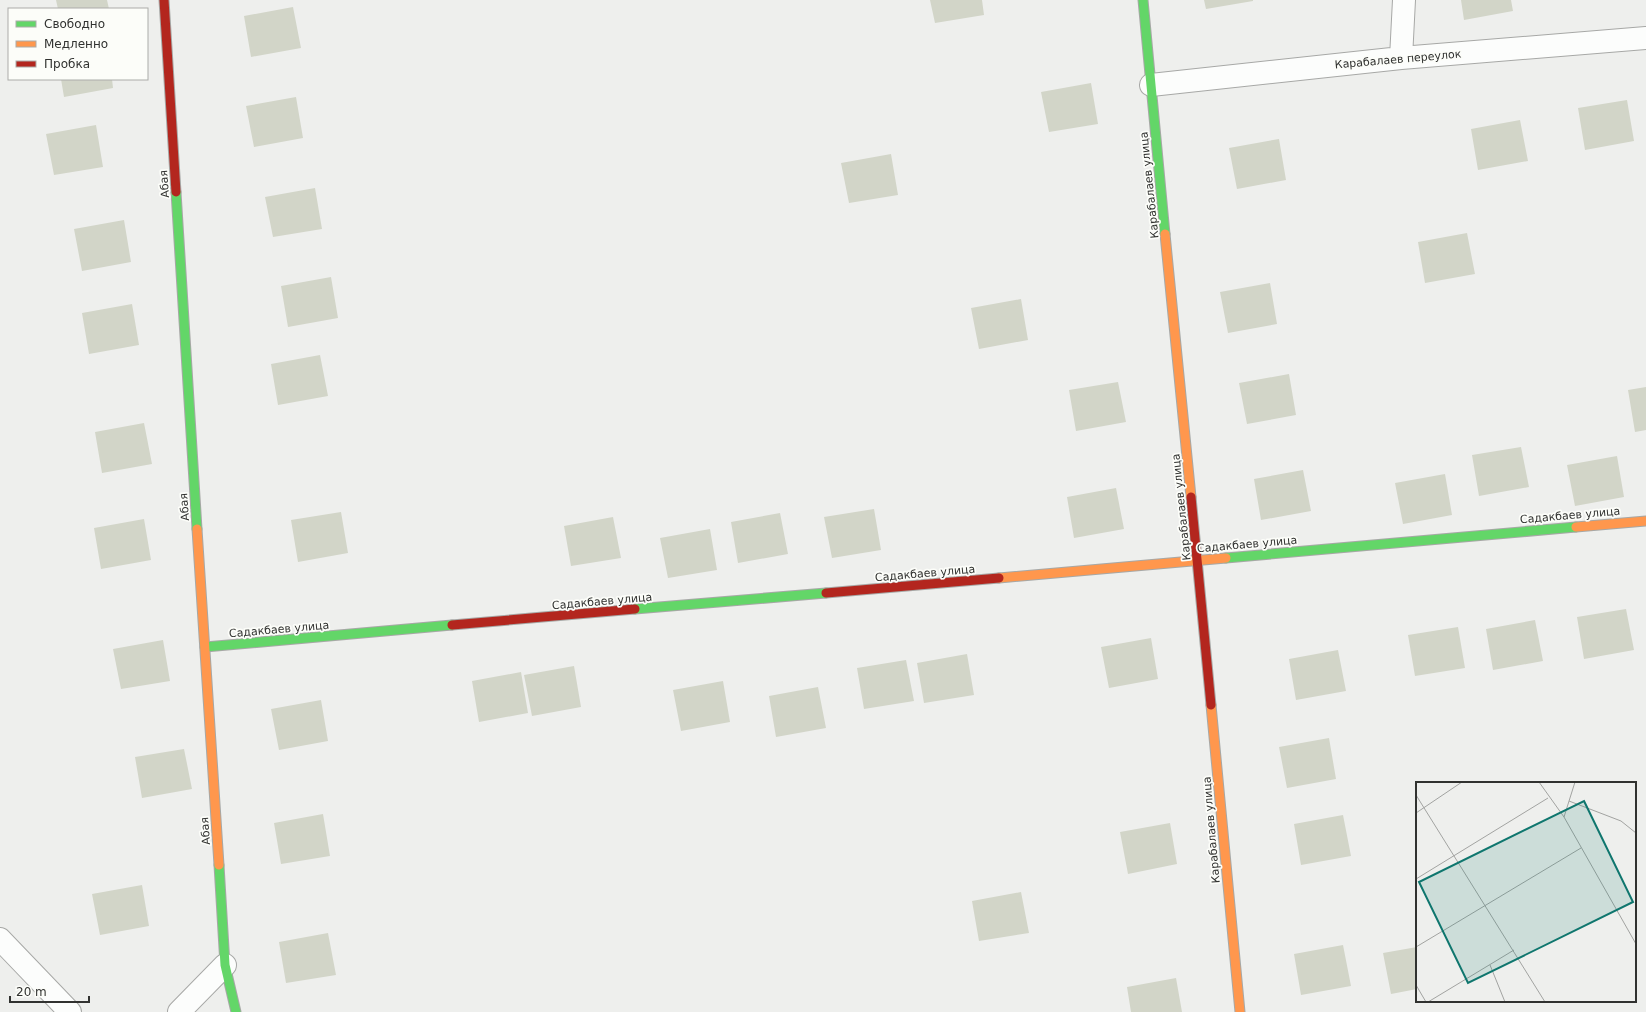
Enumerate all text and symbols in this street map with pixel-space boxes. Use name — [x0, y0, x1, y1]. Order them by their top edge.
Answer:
legend — [8, 8, 148, 80]
text: Свободно — [44, 17, 105, 31]
text: Медленно — [44, 37, 108, 51]
street label: Карабалаев переулок — [1334, 47, 1462, 72]
text: Пробка — [44, 57, 90, 71]
street label: Карабалаев улица — [1137, 131, 1162, 239]
street label: Абая — [157, 170, 172, 198]
street label: Карабалаев улица — [1169, 453, 1194, 561]
street label: Абая — [177, 493, 192, 521]
street label: Садакбаев улица — [1519, 505, 1621, 526]
street label: Садакбаев улица — [1196, 534, 1298, 555]
street label: Садакбаев улица — [874, 563, 976, 584]
street label: Садакбаев улица — [551, 591, 653, 612]
street label: Садакбаев улица — [228, 619, 330, 640]
street label: Карабалаев улица — [1200, 776, 1223, 884]
inset map — [1416, 782, 1636, 1002]
street label: Абая — [198, 817, 213, 845]
scale bar — [10, 978, 89, 1004]
text: 20 m — [16, 985, 47, 999]

